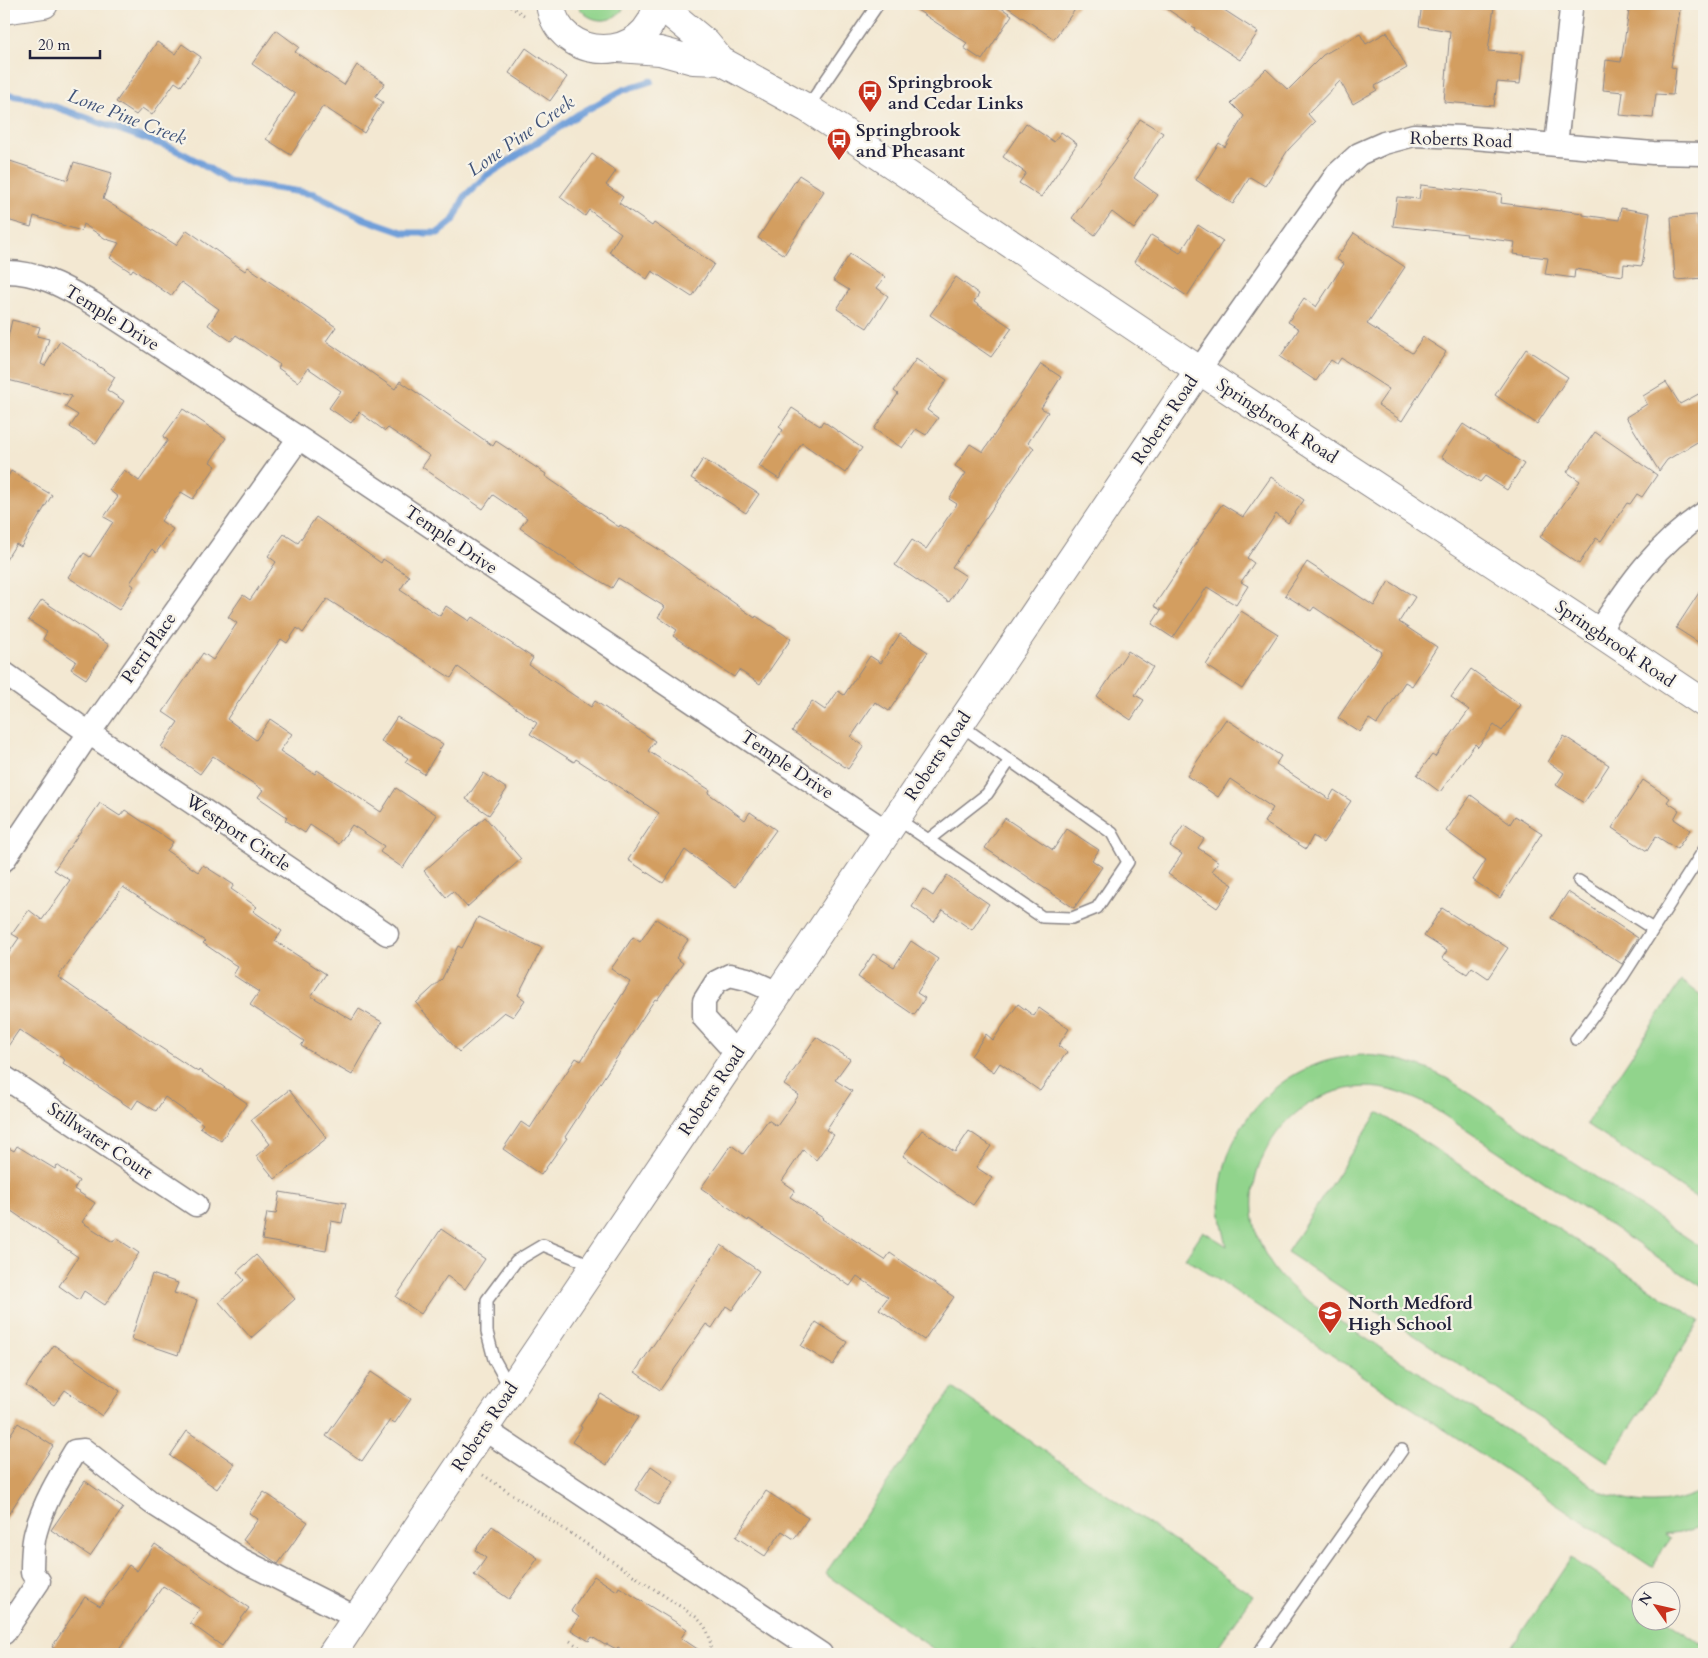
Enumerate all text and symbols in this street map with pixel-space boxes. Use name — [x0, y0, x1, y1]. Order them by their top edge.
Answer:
scale bar — [30, 28, 100, 60]
text: 20 m — [38, 35, 70, 55]
place label: Springbrook and Cedar Links — [888, 70, 1024, 116]
bus stop icon: Springbrook and Cedar Links — [857, 79, 883, 113]
water label: Lone Pine Creek — [64, 82, 191, 152]
water label: Lone Pine Creek — [462, 89, 580, 183]
place label: Springbrook and Pheasant — [856, 118, 966, 164]
street label: Roberts Road — [1409, 126, 1513, 154]
bus stop icon: Springbrook and Pheasant — [826, 127, 852, 161]
street label: Temple Drive — [60, 279, 164, 357]
street label: Roberts Road — [1126, 370, 1204, 470]
street label: Springbrook Road — [1211, 372, 1343, 470]
street label: Temple Drive — [400, 500, 502, 580]
street label: Springbrook Road — [1550, 594, 1680, 694]
street label: Perri Place — [115, 608, 183, 688]
street label: Roberts Road — [899, 706, 977, 806]
street label: Temple Drive — [736, 725, 838, 805]
street label: Westport Circle — [179, 788, 296, 878]
street label: Roberts Road — [673, 1041, 751, 1141]
street label: Stillwater Court — [42, 1097, 158, 1186]
place label: North Medford High School — [1348, 1291, 1474, 1337]
school or university icon: North Medford High School — [1317, 1300, 1343, 1334]
street label: Roberts Road — [446, 1377, 524, 1477]
north arrow — [1630, 1580, 1680, 1630]
text: N — [1634, 1589, 1657, 1609]

